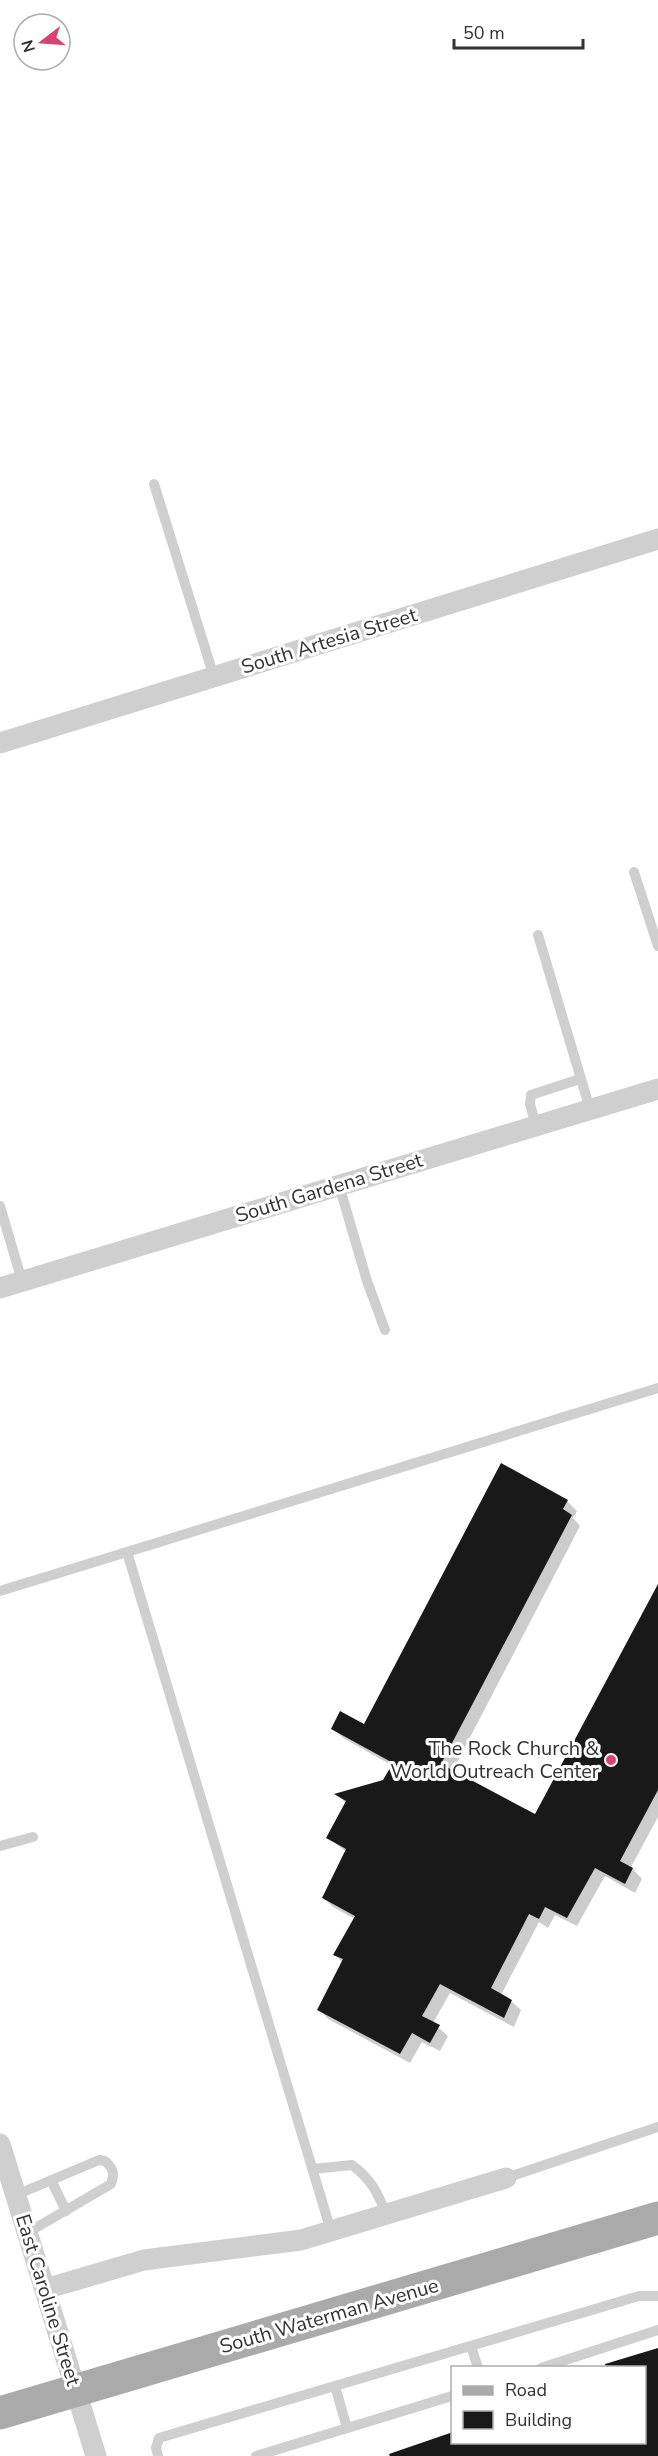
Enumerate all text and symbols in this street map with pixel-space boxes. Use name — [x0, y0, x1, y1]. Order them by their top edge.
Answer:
north arrow — [12, 12, 72, 72]
scale bar — [454, 12, 583, 50]
text: 50 m — [463, 21, 505, 45]
text: N — [16, 37, 41, 55]
street label: South Artesia Street — [238, 601, 421, 681]
street label: South Gardena Street — [232, 1146, 427, 1229]
place label: The Rock Church & World Outreach Center — [390, 1735, 599, 1785]
marker: The Rock Church & World Outreach Center — [604, 1753, 618, 1767]
street label: East Caroline Street — [9, 2211, 87, 2390]
street label: South Waterman Avenue — [216, 2272, 442, 2360]
legend — [451, 2366, 646, 2444]
text: Road — [505, 2378, 547, 2402]
text: Building — [505, 2408, 572, 2432]

